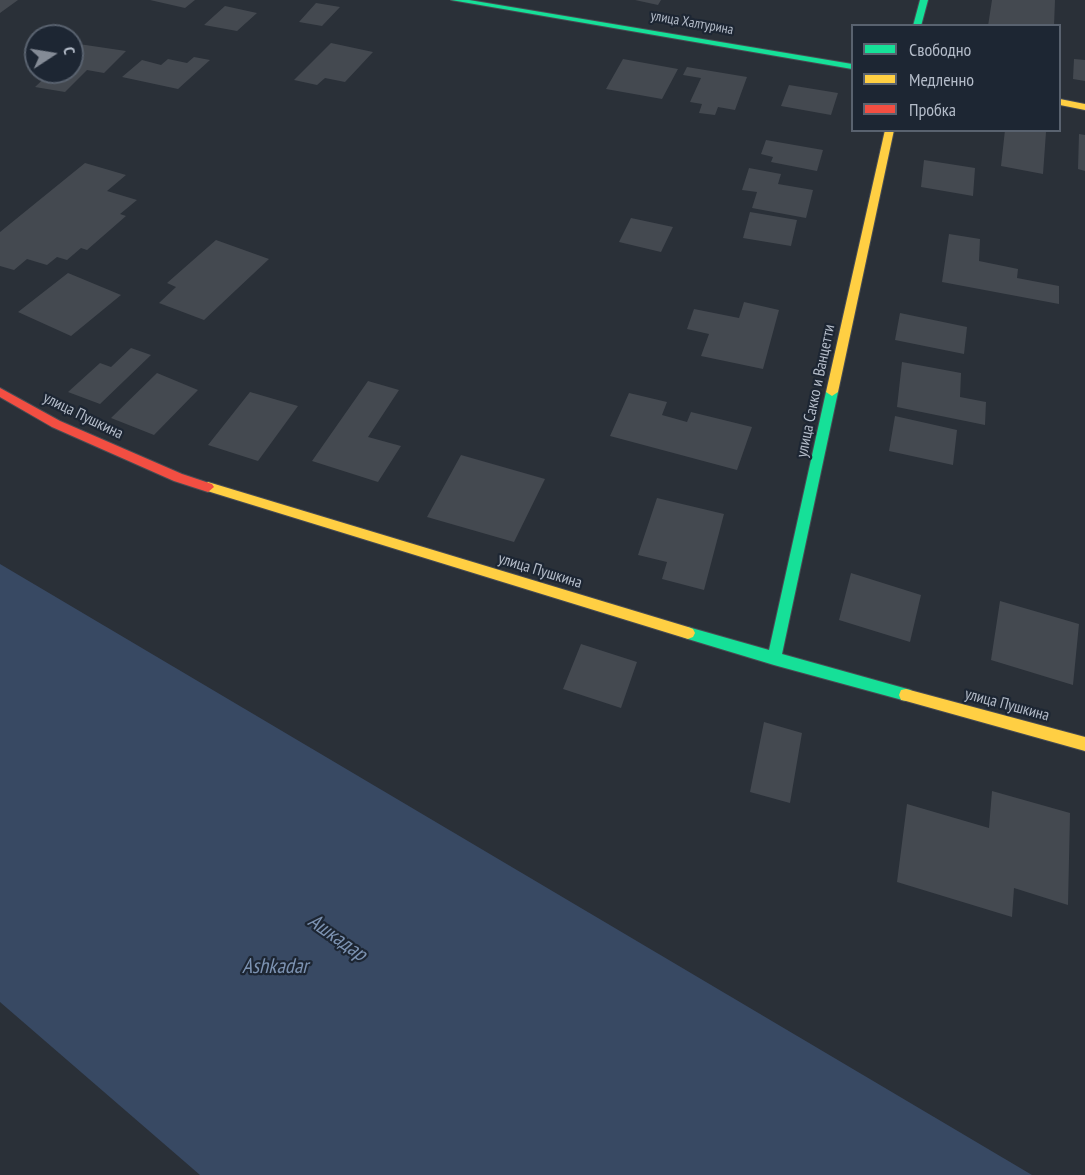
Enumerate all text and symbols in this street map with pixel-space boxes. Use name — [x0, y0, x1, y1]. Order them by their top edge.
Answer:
street label: улица Халтурина — [649, 7, 735, 39]
north arrow — [24, 24, 84, 84]
legend — [851, 24, 1061, 132]
text: Свободно — [909, 38, 971, 61]
text: С — [59, 45, 80, 56]
text: Медленно — [909, 68, 974, 91]
text: Пробка — [909, 98, 956, 121]
street label: улица Сакко и Ванцетти — [793, 323, 839, 459]
street label: улица Пушкина — [40, 388, 126, 444]
street label: улица Пушкина — [496, 549, 584, 593]
street label: улица Пушкина — [963, 685, 1051, 725]
water label: Ашкадар — [303, 909, 371, 967]
water label: Ashkadar — [242, 954, 308, 980]

